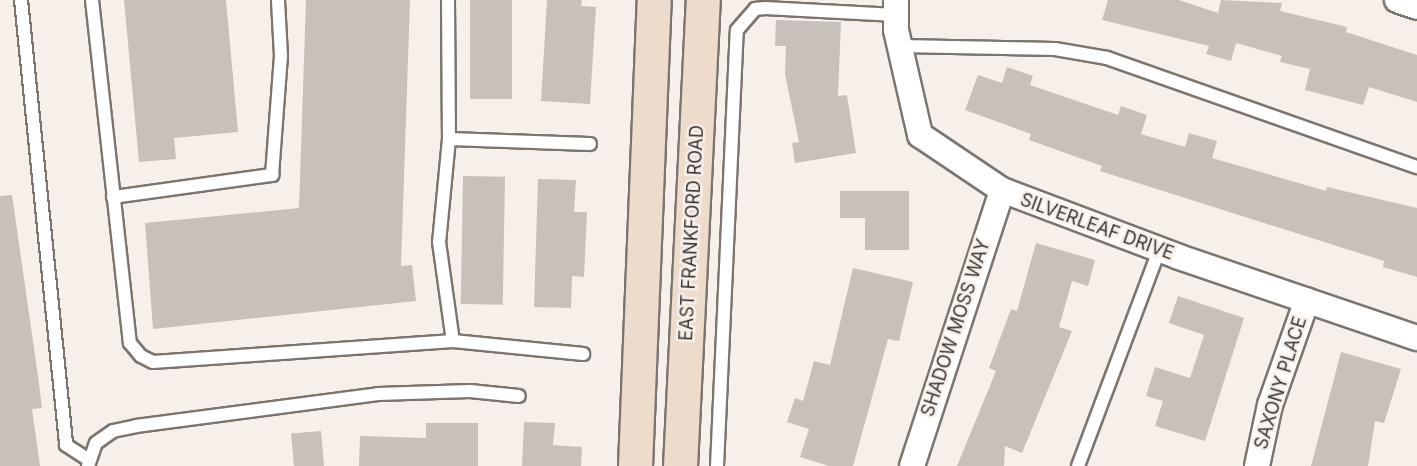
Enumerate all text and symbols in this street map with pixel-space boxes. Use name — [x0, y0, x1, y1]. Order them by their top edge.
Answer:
street label: EAST FRANKFORD ROAD — [676, 125, 708, 341]
street label: SILVERLEAF DRIVE — [1017, 189, 1177, 265]
street label: SHADOW MOSS WAY — [917, 237, 995, 419]
street label: SAXONY PLACE — [1251, 314, 1311, 452]

